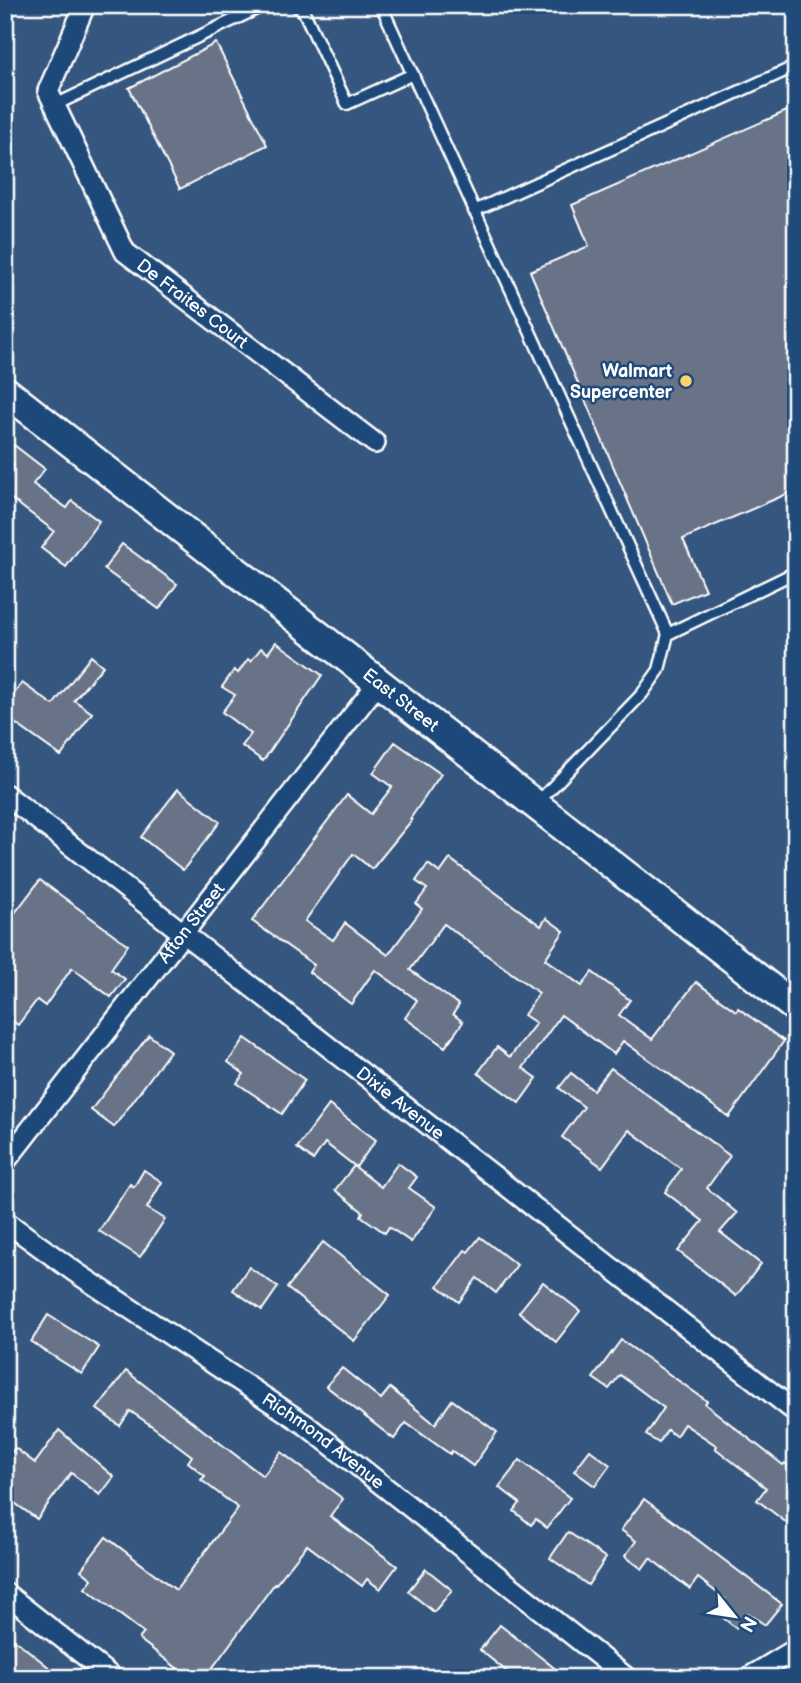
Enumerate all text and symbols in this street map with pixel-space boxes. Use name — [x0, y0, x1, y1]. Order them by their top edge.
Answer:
street label: De Fraites Court — [132, 255, 252, 353]
place label: Walmart Supercenter — [570, 361, 673, 403]
marker: Walmart Supercenter — [678, 373, 694, 389]
street label: East Street — [358, 664, 443, 737]
street label: Afton Street — [154, 879, 230, 968]
street label: Dixie Avenue — [352, 1063, 449, 1145]
street label: Richmond Avenue — [258, 1389, 389, 1494]
north arrow — [700, 1582, 770, 1652]
text: N — [734, 1612, 761, 1636]

